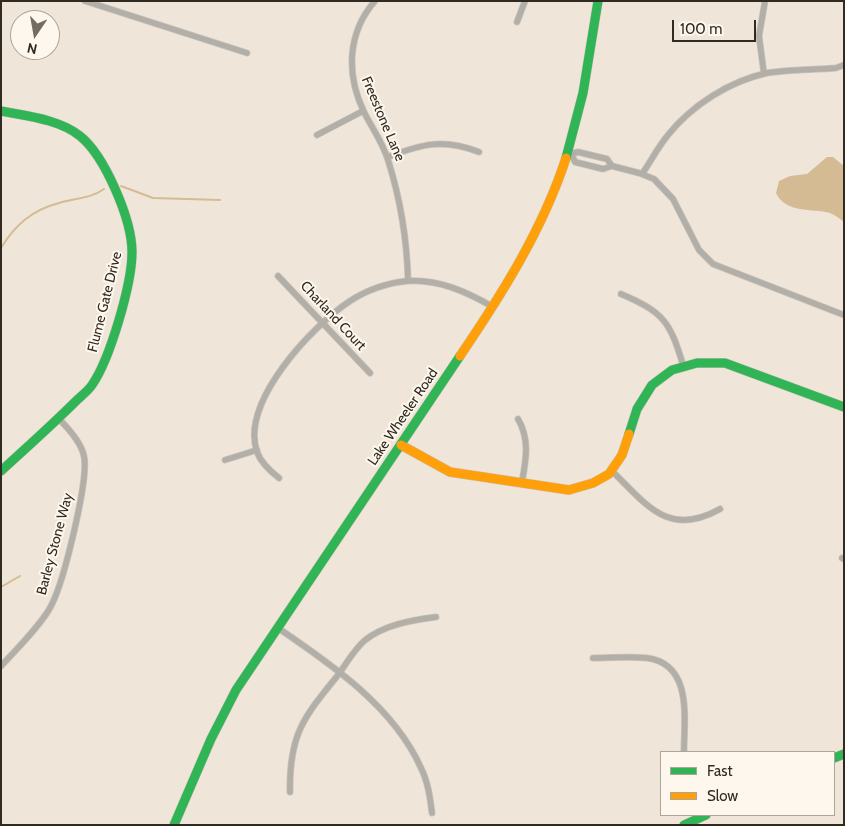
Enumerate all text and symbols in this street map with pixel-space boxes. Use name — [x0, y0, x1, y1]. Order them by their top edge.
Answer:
north arrow — [10, 10, 60, 60]
scale bar — [675, 10, 759, 42]
text: 100 m — [680, 20, 722, 38]
text: N — [25, 39, 39, 59]
street label: Freestone Lane — [358, 74, 408, 164]
street label: Flume Gate Drive — [84, 250, 126, 354]
street label: Charland Court — [297, 278, 369, 354]
street label: Lake Wheeler Road — [364, 365, 442, 469]
street label: Barley Stone Way — [33, 491, 77, 597]
legend — [660, 751, 835, 816]
text: Fast — [707, 762, 732, 780]
text: Slow — [707, 787, 738, 805]

